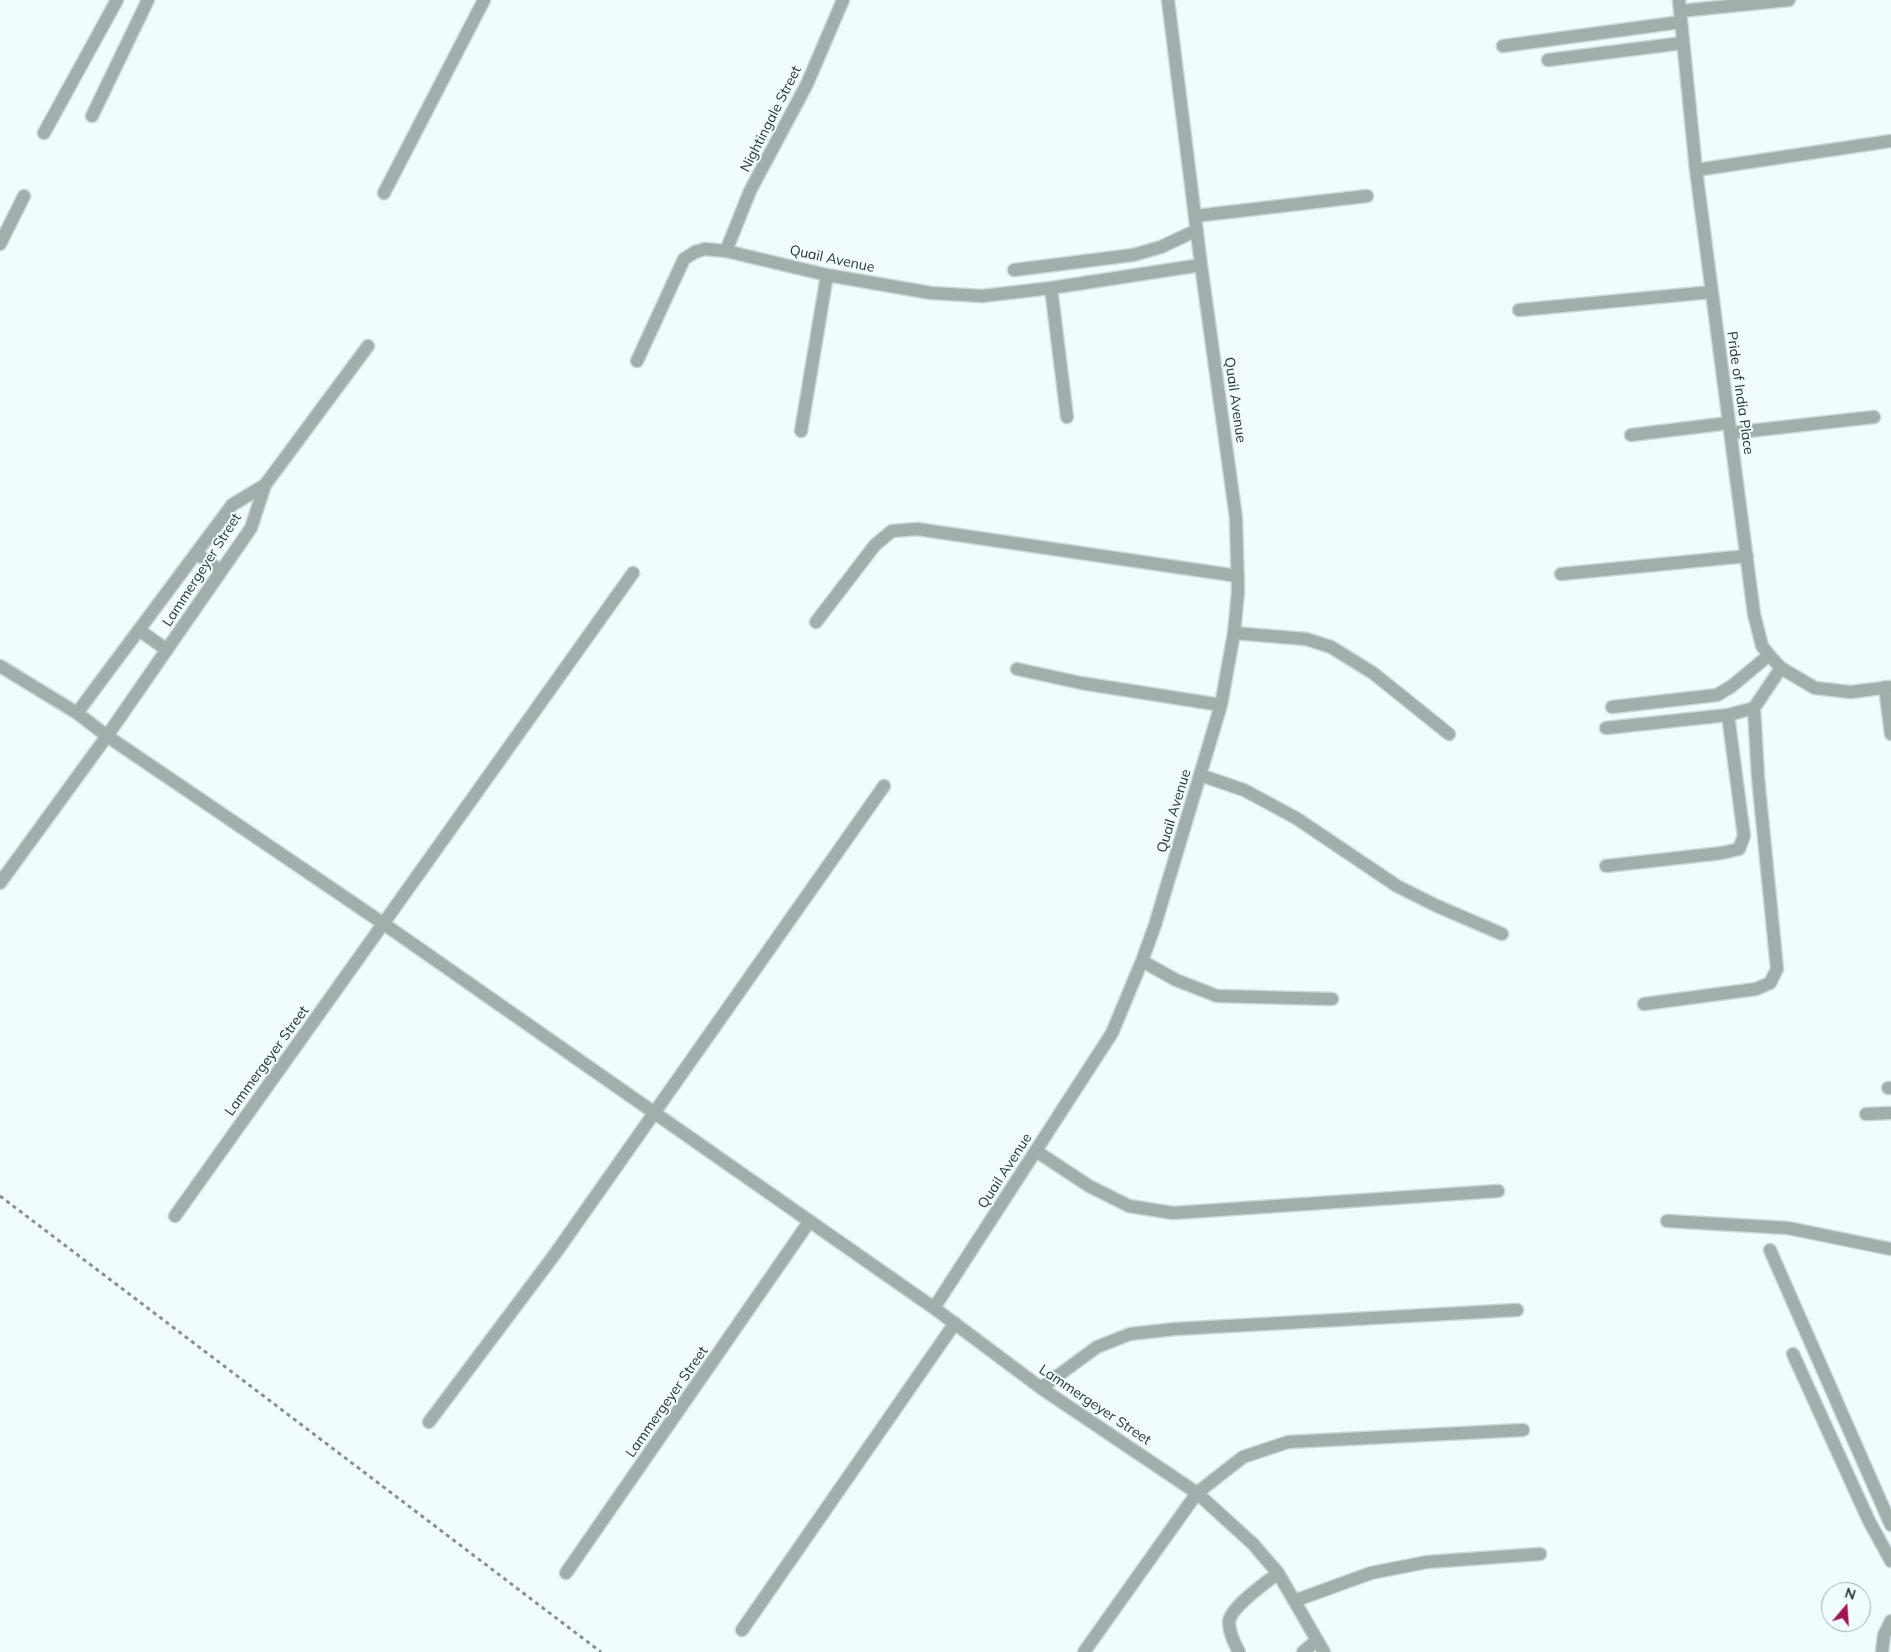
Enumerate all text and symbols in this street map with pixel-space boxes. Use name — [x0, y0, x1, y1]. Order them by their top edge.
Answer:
street label: Nightingale Street — [737, 63, 805, 175]
street label: Quail Avenue — [788, 242, 876, 276]
street label: Pride of India Place — [1723, 330, 1757, 456]
street label: Quail Avenue — [1221, 356, 1249, 444]
street label: Lammergeyer Street — [159, 510, 245, 630]
street label: Quail Avenue — [1153, 767, 1195, 855]
street label: Lammergeyer Street — [222, 1003, 312, 1119]
street label: Quail Avenue — [974, 1130, 1036, 1212]
street label: Lammergeyer Street — [622, 1343, 712, 1461]
street label: Lammergeyer Street — [1036, 1361, 1154, 1449]
north arrow — [1821, 1582, 1871, 1632]
text: N — [1843, 1583, 1858, 1604]

